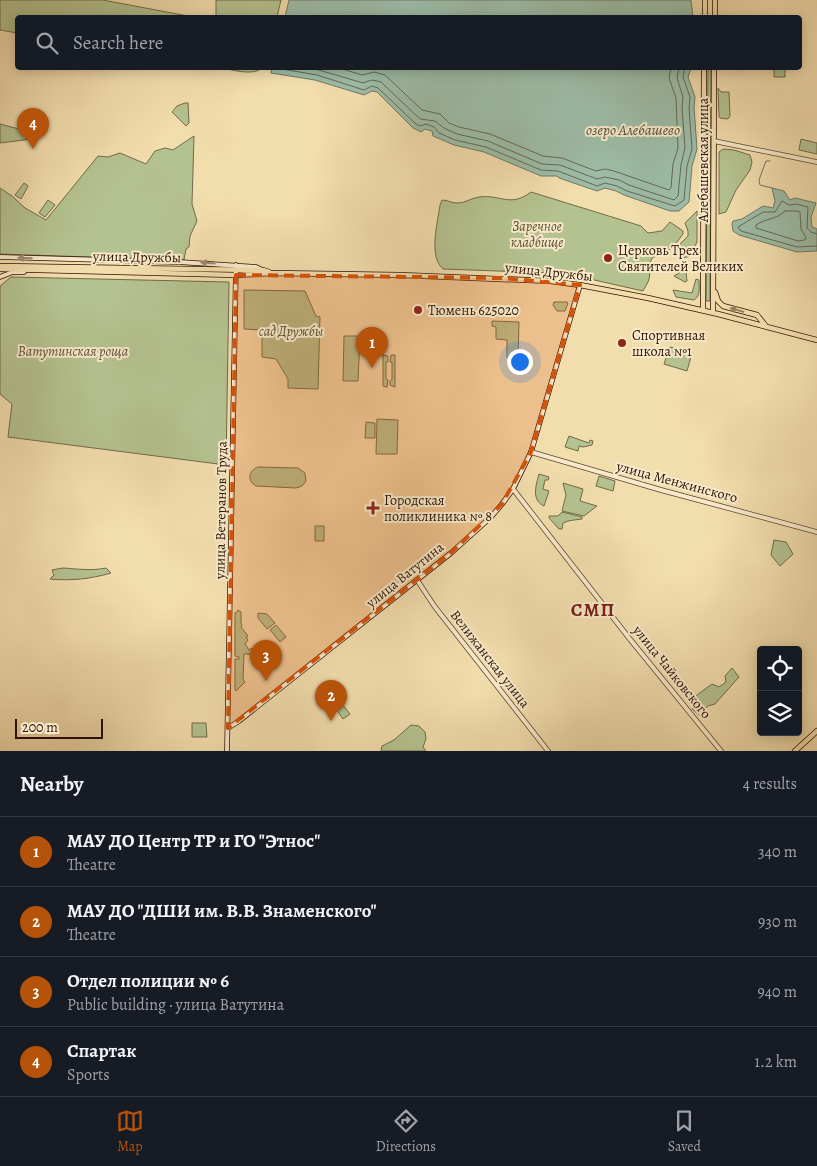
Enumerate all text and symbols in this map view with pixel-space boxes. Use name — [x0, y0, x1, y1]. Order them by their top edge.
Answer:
search box — [15, 15, 802, 70]
icon: search — [33, 29, 61, 57]
text: Search here — [73, 30, 163, 56]
street label: Алебашевская улица — [694, 97, 713, 223]
pin: 4 — [17, 108, 49, 149]
water label: озеро Алебашево — [586, 120, 680, 140]
park label: Заречное кладбище — [511, 217, 563, 252]
place label: Церковь Трех Святителей Великих — [618, 241, 743, 276]
street label: улица Дружбы — [92, 247, 181, 267]
marker: Церковь Трех Святителей Великих — [602, 252, 614, 264]
one-way arrow — [17, 253, 33, 261]
street label: улица Дружбы — [503, 258, 594, 286]
one-way arrow — [200, 259, 216, 267]
place label: Тюмень 625020 — [428, 301, 519, 320]
marker: Тюмень 625020 — [412, 304, 424, 316]
one-way arrow — [730, 306, 745, 314]
park label: сад Дружбы — [259, 322, 324, 341]
place label: Спортивная школа №1 — [632, 326, 706, 361]
pin: 1 — [356, 327, 388, 368]
marker: Спортивная школа №1 — [616, 337, 628, 349]
park label: Ватутинская роща — [18, 342, 129, 361]
your location — [507, 349, 533, 375]
street label: улица Ветеранов Труда — [210, 440, 232, 580]
street label: улица Менжинского — [613, 456, 740, 507]
place label: Городская поликлиника № 8 — [384, 491, 492, 526]
marker: Городская поликлиника № 8 — [366, 501, 380, 515]
street label: улица Ватутина — [361, 537, 448, 613]
district label: СМП — [571, 597, 615, 623]
street label: Велижанская улица — [446, 606, 535, 712]
street label: улица Чайковского — [628, 621, 716, 723]
pin: 3 — [250, 640, 282, 681]
map controls — [757, 646, 802, 736]
button: locate — [757, 646, 802, 691]
pin: 2 — [315, 680, 347, 721]
button: layers — [757, 691, 802, 736]
scale bar — [15, 716, 102, 739]
text: 200 m — [22, 718, 58, 737]
text: Nearby — [20, 770, 83, 798]
text: 4 results — [743, 773, 797, 795]
text: МАУ ДО Центр ТР и ГО "Этнос" — [67, 828, 320, 854]
text: 1 — [33, 841, 39, 863]
text: 340 m — [758, 841, 797, 863]
text: Theatre — [67, 854, 116, 876]
text: МАУ ДО "ДШИ им. В.В. Знаменского" — [67, 898, 377, 924]
text: 2 — [32, 911, 40, 933]
text: 930 m — [758, 911, 797, 933]
text: Theatre — [67, 924, 116, 946]
text: Отдел полиции № 6 — [67, 968, 229, 994]
text: 3 — [33, 981, 39, 1003]
text: 940 m — [757, 981, 797, 1003]
text: Public building · улица Ватутина — [67, 994, 284, 1016]
text: Спартак — [67, 1038, 137, 1064]
text: 4 — [32, 1051, 40, 1073]
text: 1.2 km — [755, 1051, 797, 1073]
text: Sports — [67, 1064, 110, 1086]
tab: Map — [116, 1107, 144, 1156]
tab: Directions — [376, 1107, 436, 1156]
tab: Saved — [668, 1107, 701, 1156]

